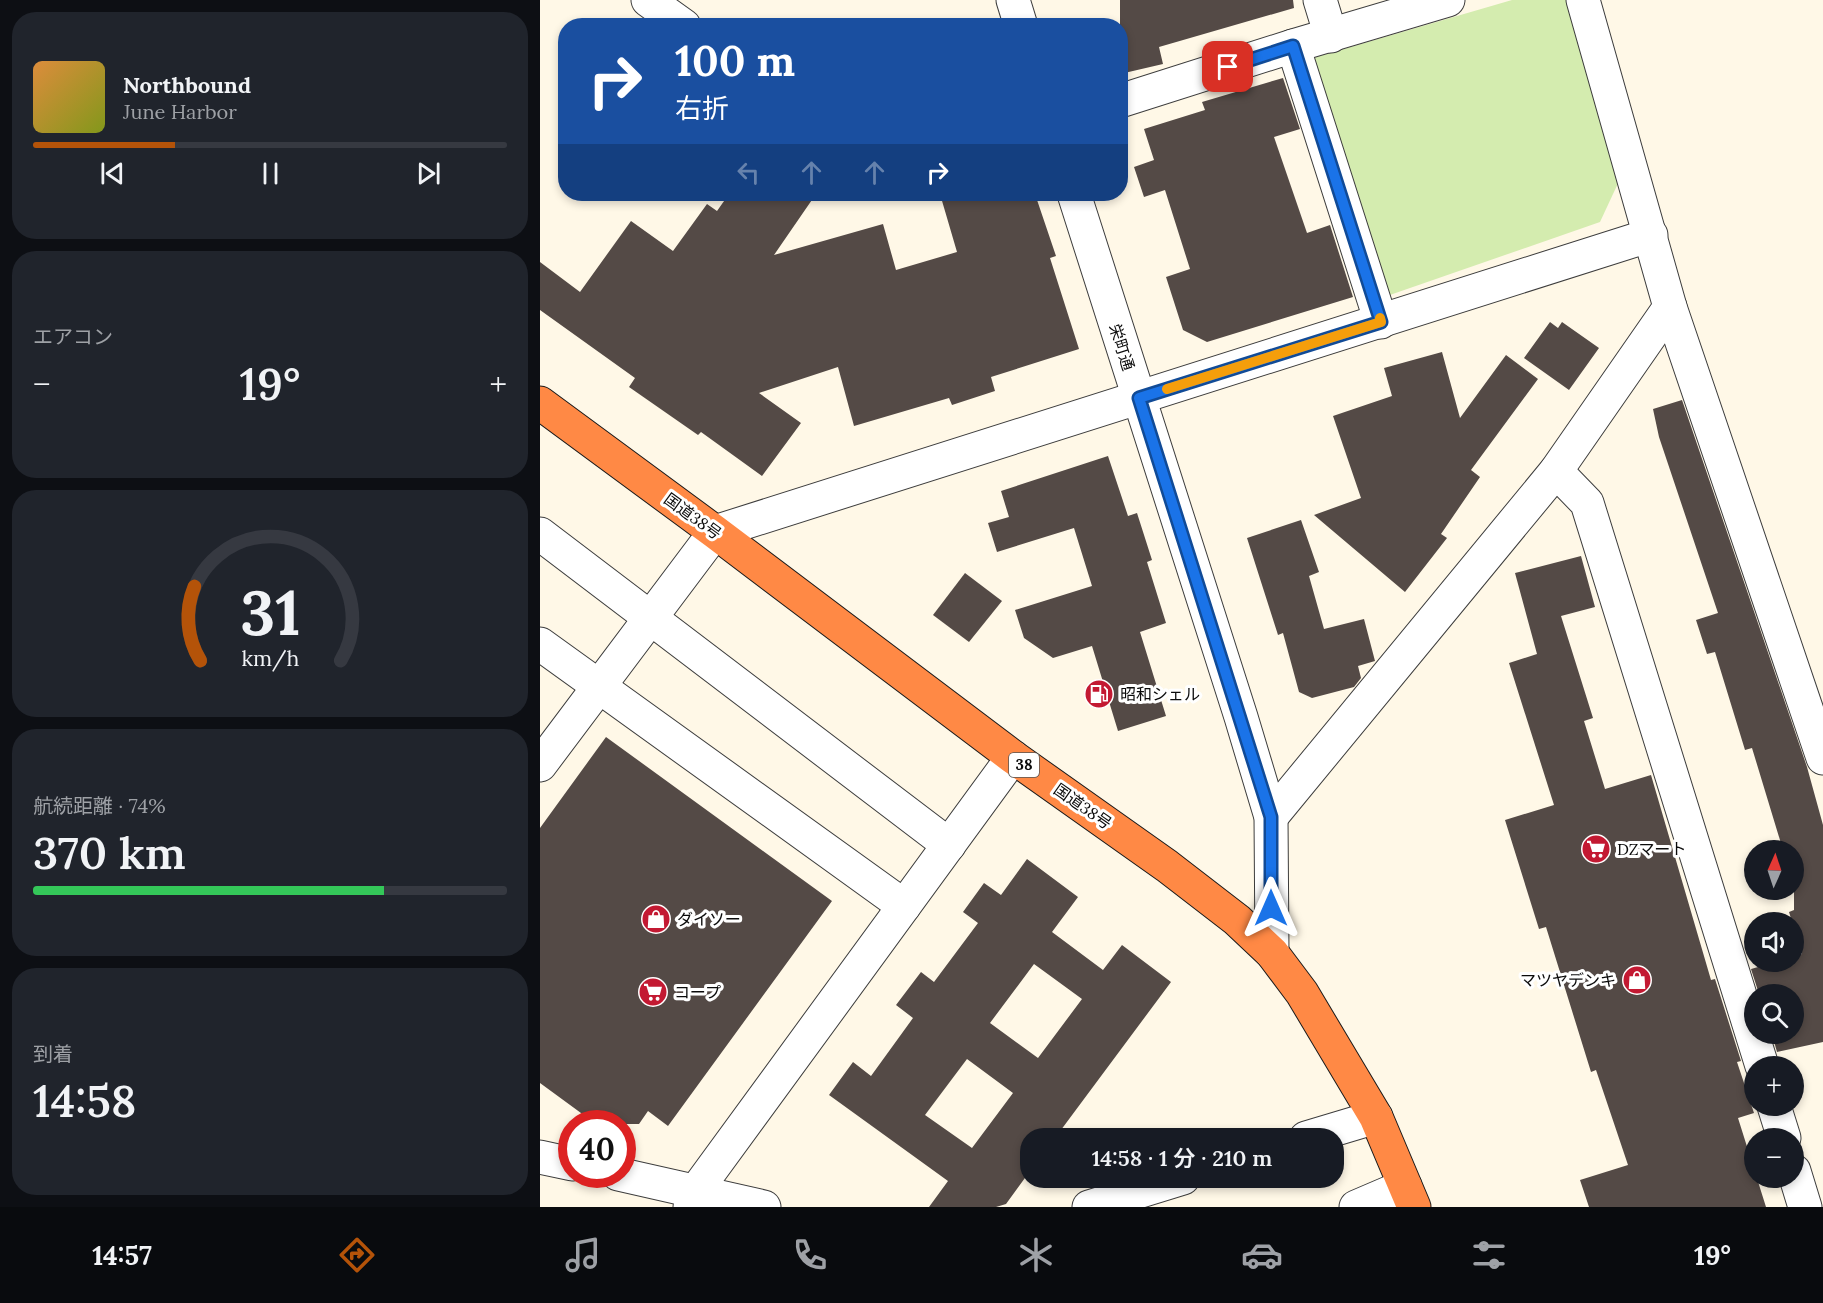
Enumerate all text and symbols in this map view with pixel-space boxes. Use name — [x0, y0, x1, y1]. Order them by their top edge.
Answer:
text: 100 m — [675, 34, 795, 88]
pin — [1202, 41, 1253, 92]
icon: right — [576, 42, 654, 120]
icon: arrive — [1211, 50, 1244, 83]
text: Northbound — [123, 71, 251, 99]
text: 右折 — [675, 91, 729, 125]
text: June Harbor — [123, 99, 237, 124]
icon: left — [732, 156, 765, 189]
icon: ahead — [795, 156, 828, 189]
icon: ahead — [858, 156, 891, 189]
icon: right — [921, 156, 954, 189]
icon: previous — [96, 157, 129, 190]
icon: pause — [254, 157, 287, 190]
icon: next — [412, 157, 445, 190]
street label: 栄町通 — [1105, 321, 1139, 373]
text: エアコン — [33, 324, 113, 349]
text: 19° — [239, 355, 301, 412]
text: − — [33, 363, 51, 405]
text: + — [490, 363, 507, 405]
street label: 国道38号 — [660, 489, 726, 543]
text: 31 — [240, 572, 300, 652]
text: km/h — [241, 644, 299, 672]
fuel station icon: 昭和シェル — [1083, 678, 1115, 710]
place label: 昭和シェル — [1120, 684, 1200, 704]
road number: 38 — [1009, 753, 1039, 777]
street label: 国道38号 — [1050, 779, 1116, 833]
text: 航続距離 · 74% — [33, 793, 166, 818]
text: 370 km — [33, 824, 186, 881]
supermarket icon: DZマート — [1580, 833, 1612, 865]
place label: DZマート — [1617, 839, 1687, 859]
north arrow — [1744, 840, 1804, 900]
map controls — [1744, 840, 1804, 1188]
position arrow — [1239, 876, 1303, 940]
shop icon: ダイソー — [640, 903, 672, 935]
place label: ダイソー — [677, 909, 741, 929]
button: sound — [1744, 912, 1804, 972]
shop icon: マツヤデンキ — [1621, 964, 1653, 996]
place label: マツヤデンキ — [1520, 970, 1616, 990]
supermarket icon: コープ — [637, 976, 669, 1008]
place label: コープ — [674, 982, 721, 1002]
button: search — [1744, 984, 1804, 1044]
text: 到着 — [33, 1041, 73, 1066]
button: + — [1744, 1056, 1804, 1116]
text: 14:58 — [33, 1072, 136, 1129]
speed limit sign: 40 — [558, 1110, 636, 1188]
button: − — [1744, 1128, 1804, 1188]
text: 14:58 · 1 分 · 210 m — [1092, 1144, 1272, 1172]
icon: directions — [336, 1234, 378, 1276]
icon: music — [562, 1234, 604, 1276]
icon: phone — [789, 1234, 831, 1276]
icon: climate — [1015, 1234, 1057, 1276]
icon: car — [1241, 1234, 1283, 1276]
icon: filters — [1468, 1234, 1510, 1276]
text: 14:57 — [92, 1238, 152, 1272]
text: 19° — [1694, 1238, 1731, 1272]

